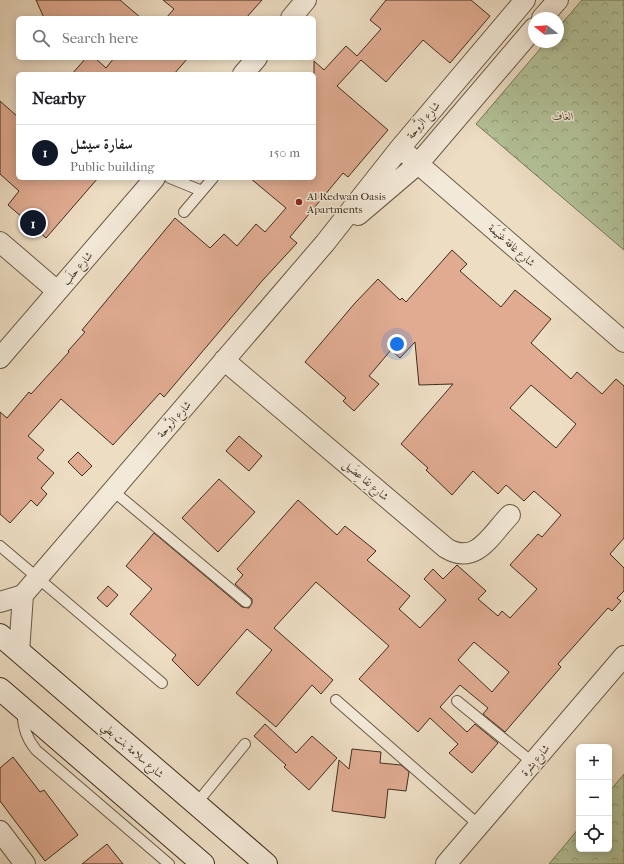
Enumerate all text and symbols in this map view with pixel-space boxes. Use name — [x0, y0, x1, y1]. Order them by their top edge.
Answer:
north arrow — [528, 12, 564, 48]
search box — [16, 16, 316, 60]
icon: search — [30, 27, 52, 49]
text: Search here — [62, 29, 138, 47]
text: Nearby — [32, 88, 86, 108]
street label: شارع الرَّوحة — [401, 97, 445, 144]
park label: الغاف — [552, 110, 574, 123]
text: سفارة سيشل — [70, 135, 133, 153]
text: 1 — [43, 145, 47, 160]
text: 150 m — [269, 145, 300, 160]
text: Public building — [70, 159, 155, 174]
place label: Al Redwan Oasis Apartments — [306, 190, 386, 216]
marker: Al Redwan Oasis Apartments — [294, 197, 304, 207]
pin: 1 — [20, 208, 46, 238]
street label: شارع غافة غنَّيمَة — [484, 219, 540, 272]
street label: شارع حلَب — [58, 248, 98, 290]
your location — [387, 334, 407, 354]
street label: شارع الرَّوحة — [152, 396, 196, 442]
street label: شارع نِقا عِضَيل — [338, 456, 392, 506]
street label: شارع سلامة بنت بطي — [96, 720, 166, 784]
street label: شارع بِشرة — [518, 742, 555, 781]
map controls — [576, 744, 612, 852]
button: + — [576, 744, 612, 780]
button: − — [576, 780, 612, 816]
button: locate — [576, 816, 612, 852]

